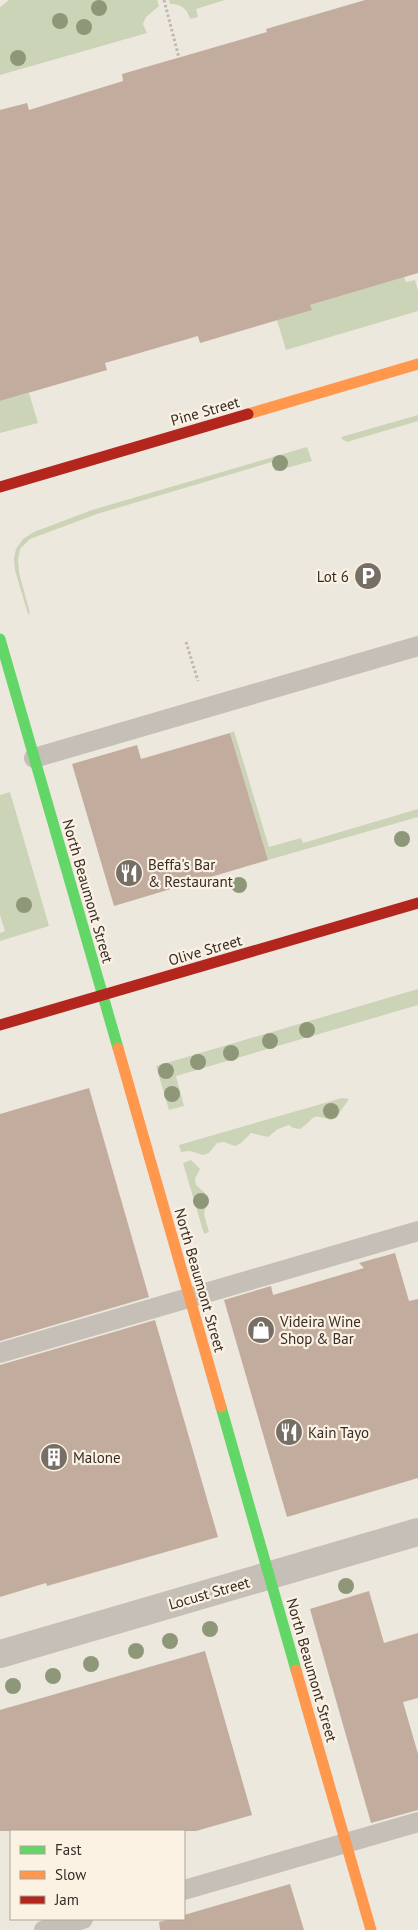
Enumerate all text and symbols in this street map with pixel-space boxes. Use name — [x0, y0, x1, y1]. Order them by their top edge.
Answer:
street label: Pine Street — [168, 392, 242, 430]
parking icon: Lot 6 — [353, 561, 383, 591]
place label: Lot 6 — [317, 567, 349, 586]
street label: North Beaumont Street — [58, 817, 118, 965]
place label: Beffa's Bar & Restaurant — [148, 855, 233, 891]
restaurant icon: Beffa's Bar & Restaurant — [114, 858, 144, 888]
street label: Olive Street — [166, 930, 244, 970]
street label: North Beaumont Street — [170, 1206, 230, 1354]
place label: Videira Wine Shop & Bar — [279, 1312, 361, 1348]
shop icon: Videira Wine Shop & Bar — [246, 1315, 276, 1345]
restaurant icon: Kain Tayo — [274, 1417, 304, 1447]
place label: Kain Tayo — [308, 1423, 369, 1442]
building icon: Malone — [39, 1442, 69, 1472]
place label: Malone — [73, 1448, 121, 1467]
street label: Locust Street — [166, 1572, 252, 1614]
street label: North Beaumont Street — [282, 1596, 342, 1744]
legend — [10, 1830, 185, 1920]
text: Fast — [55, 1840, 82, 1859]
text: Slow — [55, 1865, 86, 1884]
text: Jam — [54, 1890, 79, 1909]

